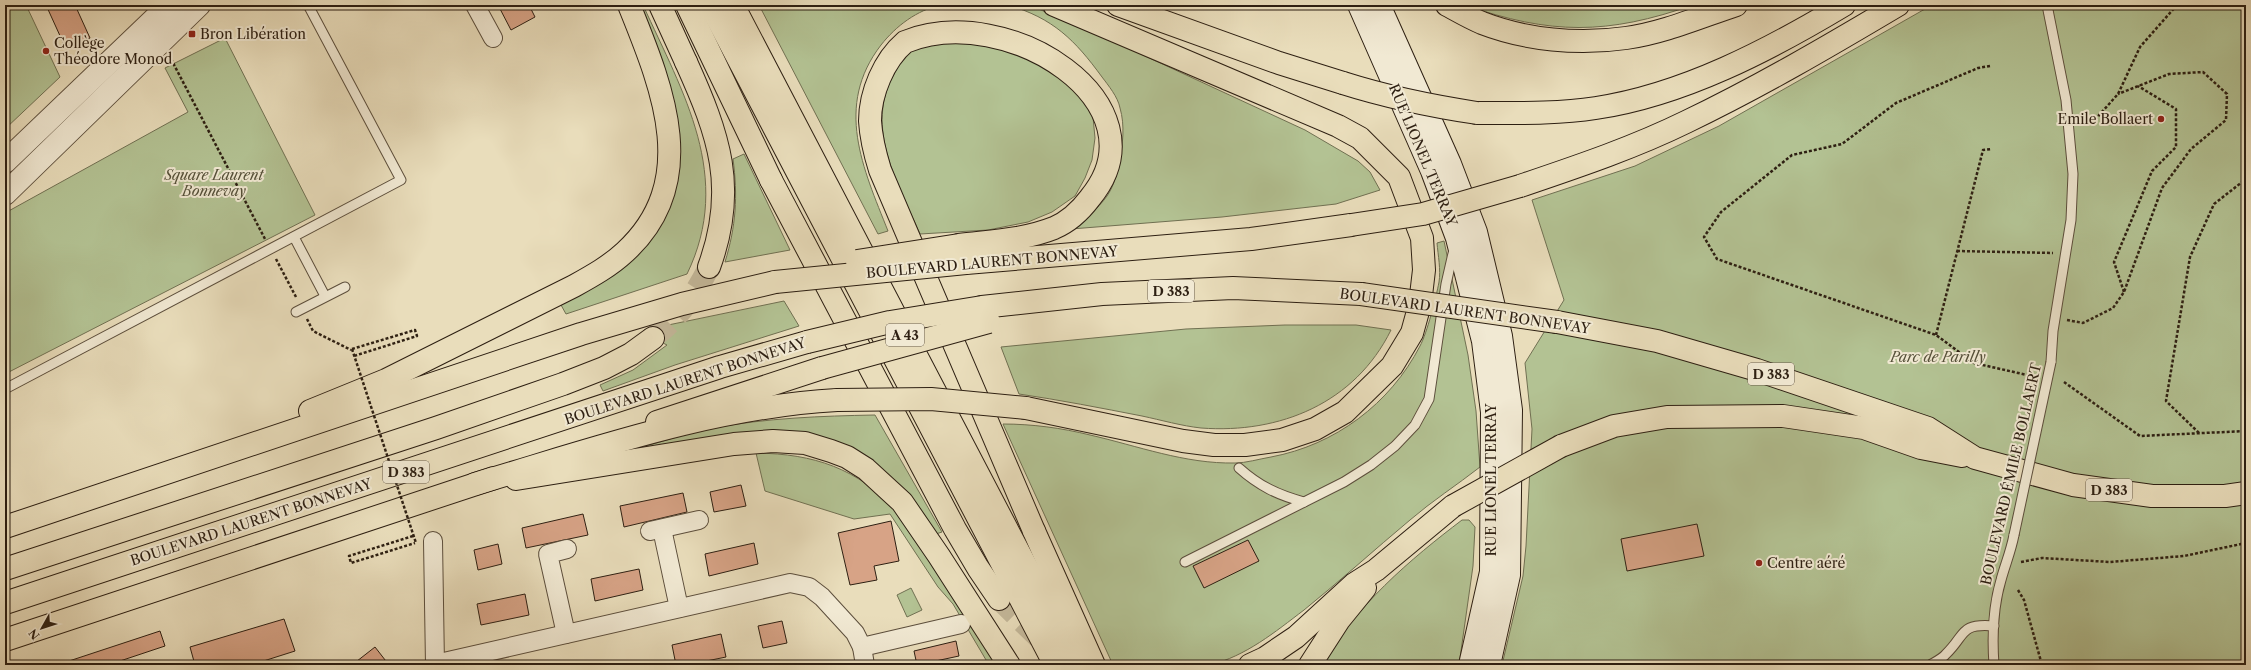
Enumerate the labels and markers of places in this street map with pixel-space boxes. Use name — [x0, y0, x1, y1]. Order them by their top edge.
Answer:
place label: Bron Libération — [200, 25, 306, 43]
marker: Bron Libération — [187, 29, 197, 39]
place label: Collège Théodore Monod — [54, 34, 173, 68]
marker: Collège Théodore Monod — [41, 46, 51, 56]
place label: Emile Bollaert — [2058, 110, 2153, 128]
marker: Emile Bollaert — [2156, 114, 2166, 124]
place label: Centre aéré — [1767, 554, 1846, 572]
marker: Centre aéré — [1754, 558, 1764, 568]

